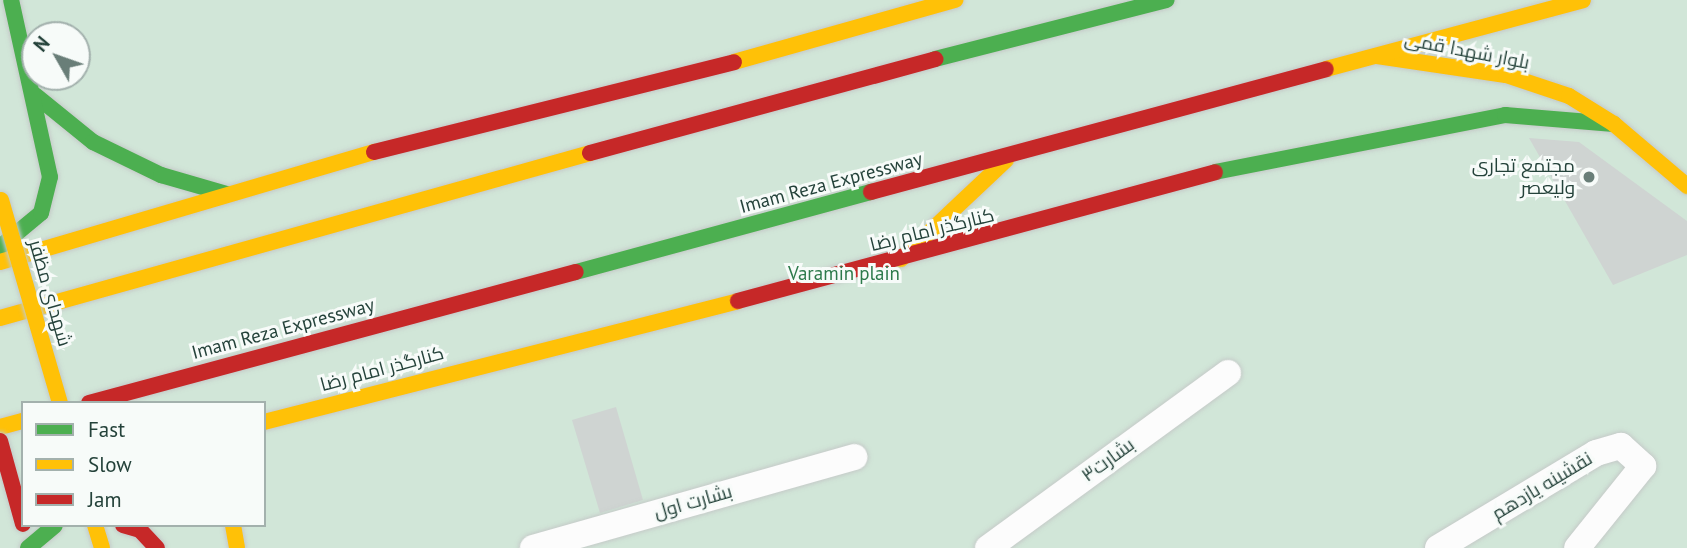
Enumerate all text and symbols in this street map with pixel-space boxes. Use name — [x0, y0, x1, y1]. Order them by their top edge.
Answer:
north arrow — [21, 21, 91, 91]
street label: بلوار شهدا قمی — [1403, 28, 1531, 74]
text: N — [28, 31, 55, 56]
street label: Imam Reza Expressway — [737, 148, 925, 218]
place label: مجتمع تجاری ولیعصر — [1472, 155, 1575, 199]
marker: مجتمع تجاری ولیعصر — [1581, 169, 1597, 185]
street label: کنارگذر امام رضا — [868, 204, 996, 256]
street label: شهدای مظفر — [24, 237, 76, 349]
park label: Varamin plain — [788, 263, 900, 285]
street label: Imam Reza Expressway — [189, 294, 377, 364]
street label: کنارگذر امام رضا — [318, 342, 446, 396]
legend — [21, 401, 266, 527]
text: Fast — [88, 416, 125, 443]
street label: بشارت۳ — [1077, 433, 1139, 487]
street label: نقشینه یازدهم — [1488, 447, 1596, 525]
text: Slow — [88, 451, 132, 478]
street label: بشارت اول — [651, 480, 735, 524]
text: Jam — [88, 486, 122, 513]

